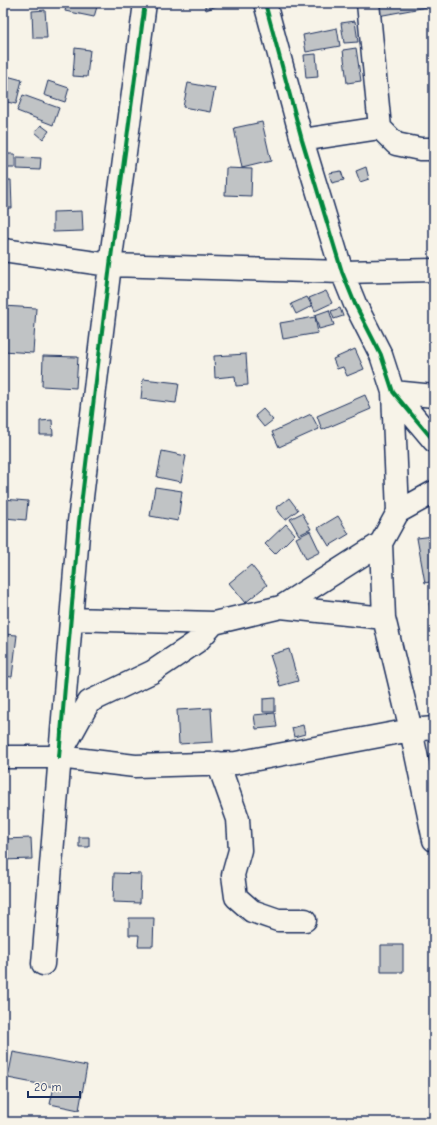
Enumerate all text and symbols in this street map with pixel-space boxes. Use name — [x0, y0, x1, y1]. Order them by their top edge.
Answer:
scale bar — [28, 1073, 80, 1099]
text: 20 m — [34, 1080, 62, 1094]

